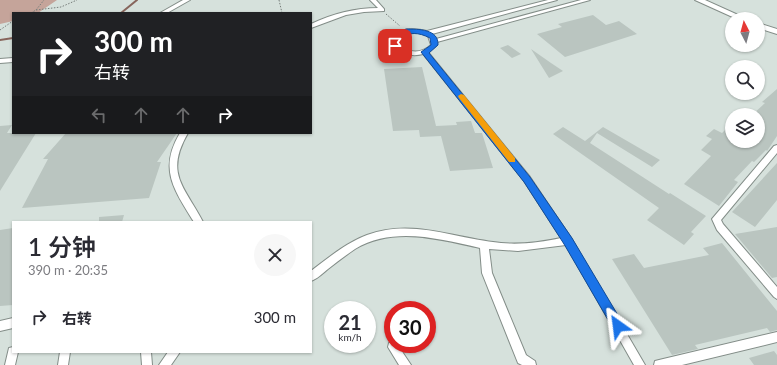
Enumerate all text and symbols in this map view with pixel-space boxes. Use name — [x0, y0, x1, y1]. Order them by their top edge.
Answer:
north arrow — [725, 12, 765, 52]
map controls — [725, 12, 765, 148]
text: 300 m — [94, 24, 173, 58]
icon: right — [28, 28, 80, 80]
pin — [378, 29, 412, 63]
icon: arrive — [384, 35, 406, 57]
button: search — [725, 60, 765, 100]
text: 右转 — [94, 61, 130, 83]
icon: left — [88, 104, 110, 126]
icon: ahead — [130, 104, 152, 126]
icon: ahead — [172, 104, 194, 126]
icon: right — [214, 104, 236, 126]
button: layers — [725, 108, 765, 148]
text: 1 分钟 — [28, 232, 96, 261]
button: close — [254, 234, 296, 276]
text: 390 m · 20:35 — [28, 262, 108, 278]
speed limit sign: 30 — [384, 301, 436, 353]
position arrow — [597, 305, 639, 347]
icon: right — [28, 306, 50, 328]
text: 300 m — [254, 308, 296, 326]
text: 右转 — [62, 309, 92, 327]
text: 21 — [338, 310, 362, 334]
text: km/h — [338, 331, 362, 343]

